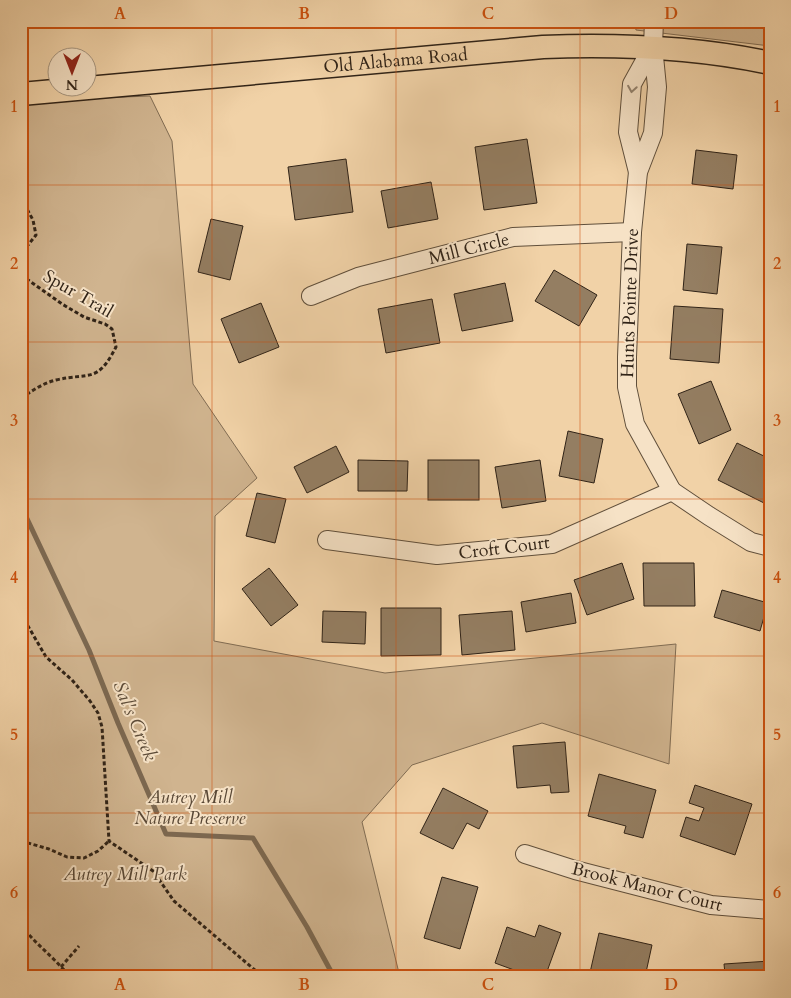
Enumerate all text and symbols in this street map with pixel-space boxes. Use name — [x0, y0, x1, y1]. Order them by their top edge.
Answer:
text: A — [114, 3, 126, 25]
text: B — [298, 3, 310, 25]
text: C — [482, 3, 494, 25]
text: D — [664, 3, 678, 25]
street label: Old Alabama Road — [322, 41, 469, 79]
north arrow — [48, 48, 98, 98]
text: N — [66, 75, 78, 94]
one-way arrow — [627, 86, 638, 94]
text: 1 — [10, 96, 18, 118]
text: 1 — [773, 96, 781, 118]
street label: Mill Circle — [426, 227, 512, 271]
street label: Hunts Pointe Drive — [615, 228, 645, 378]
text: 2 — [10, 253, 18, 275]
text: 2 — [773, 253, 781, 275]
street label: Spur Trail — [38, 264, 118, 324]
text: 3 — [10, 410, 18, 432]
text: 3 — [773, 410, 781, 432]
street label: Croft Court — [457, 530, 551, 566]
text: 4 — [10, 567, 18, 589]
text: 4 — [773, 567, 781, 589]
water label: Sal's Creek — [107, 677, 164, 765]
text: 5 — [10, 724, 18, 746]
text: 5 — [773, 724, 781, 746]
park label: Autrey Mill Nature Preserve — [135, 785, 247, 831]
street label: Brook Manor Court — [569, 856, 725, 918]
park label: Autrey Mill Park — [62, 862, 187, 887]
text: 6 — [10, 882, 18, 904]
text: 6 — [773, 882, 781, 904]
text: A — [114, 974, 126, 996]
text: B — [298, 974, 310, 996]
text: C — [482, 974, 494, 996]
text: D — [664, 974, 678, 996]

